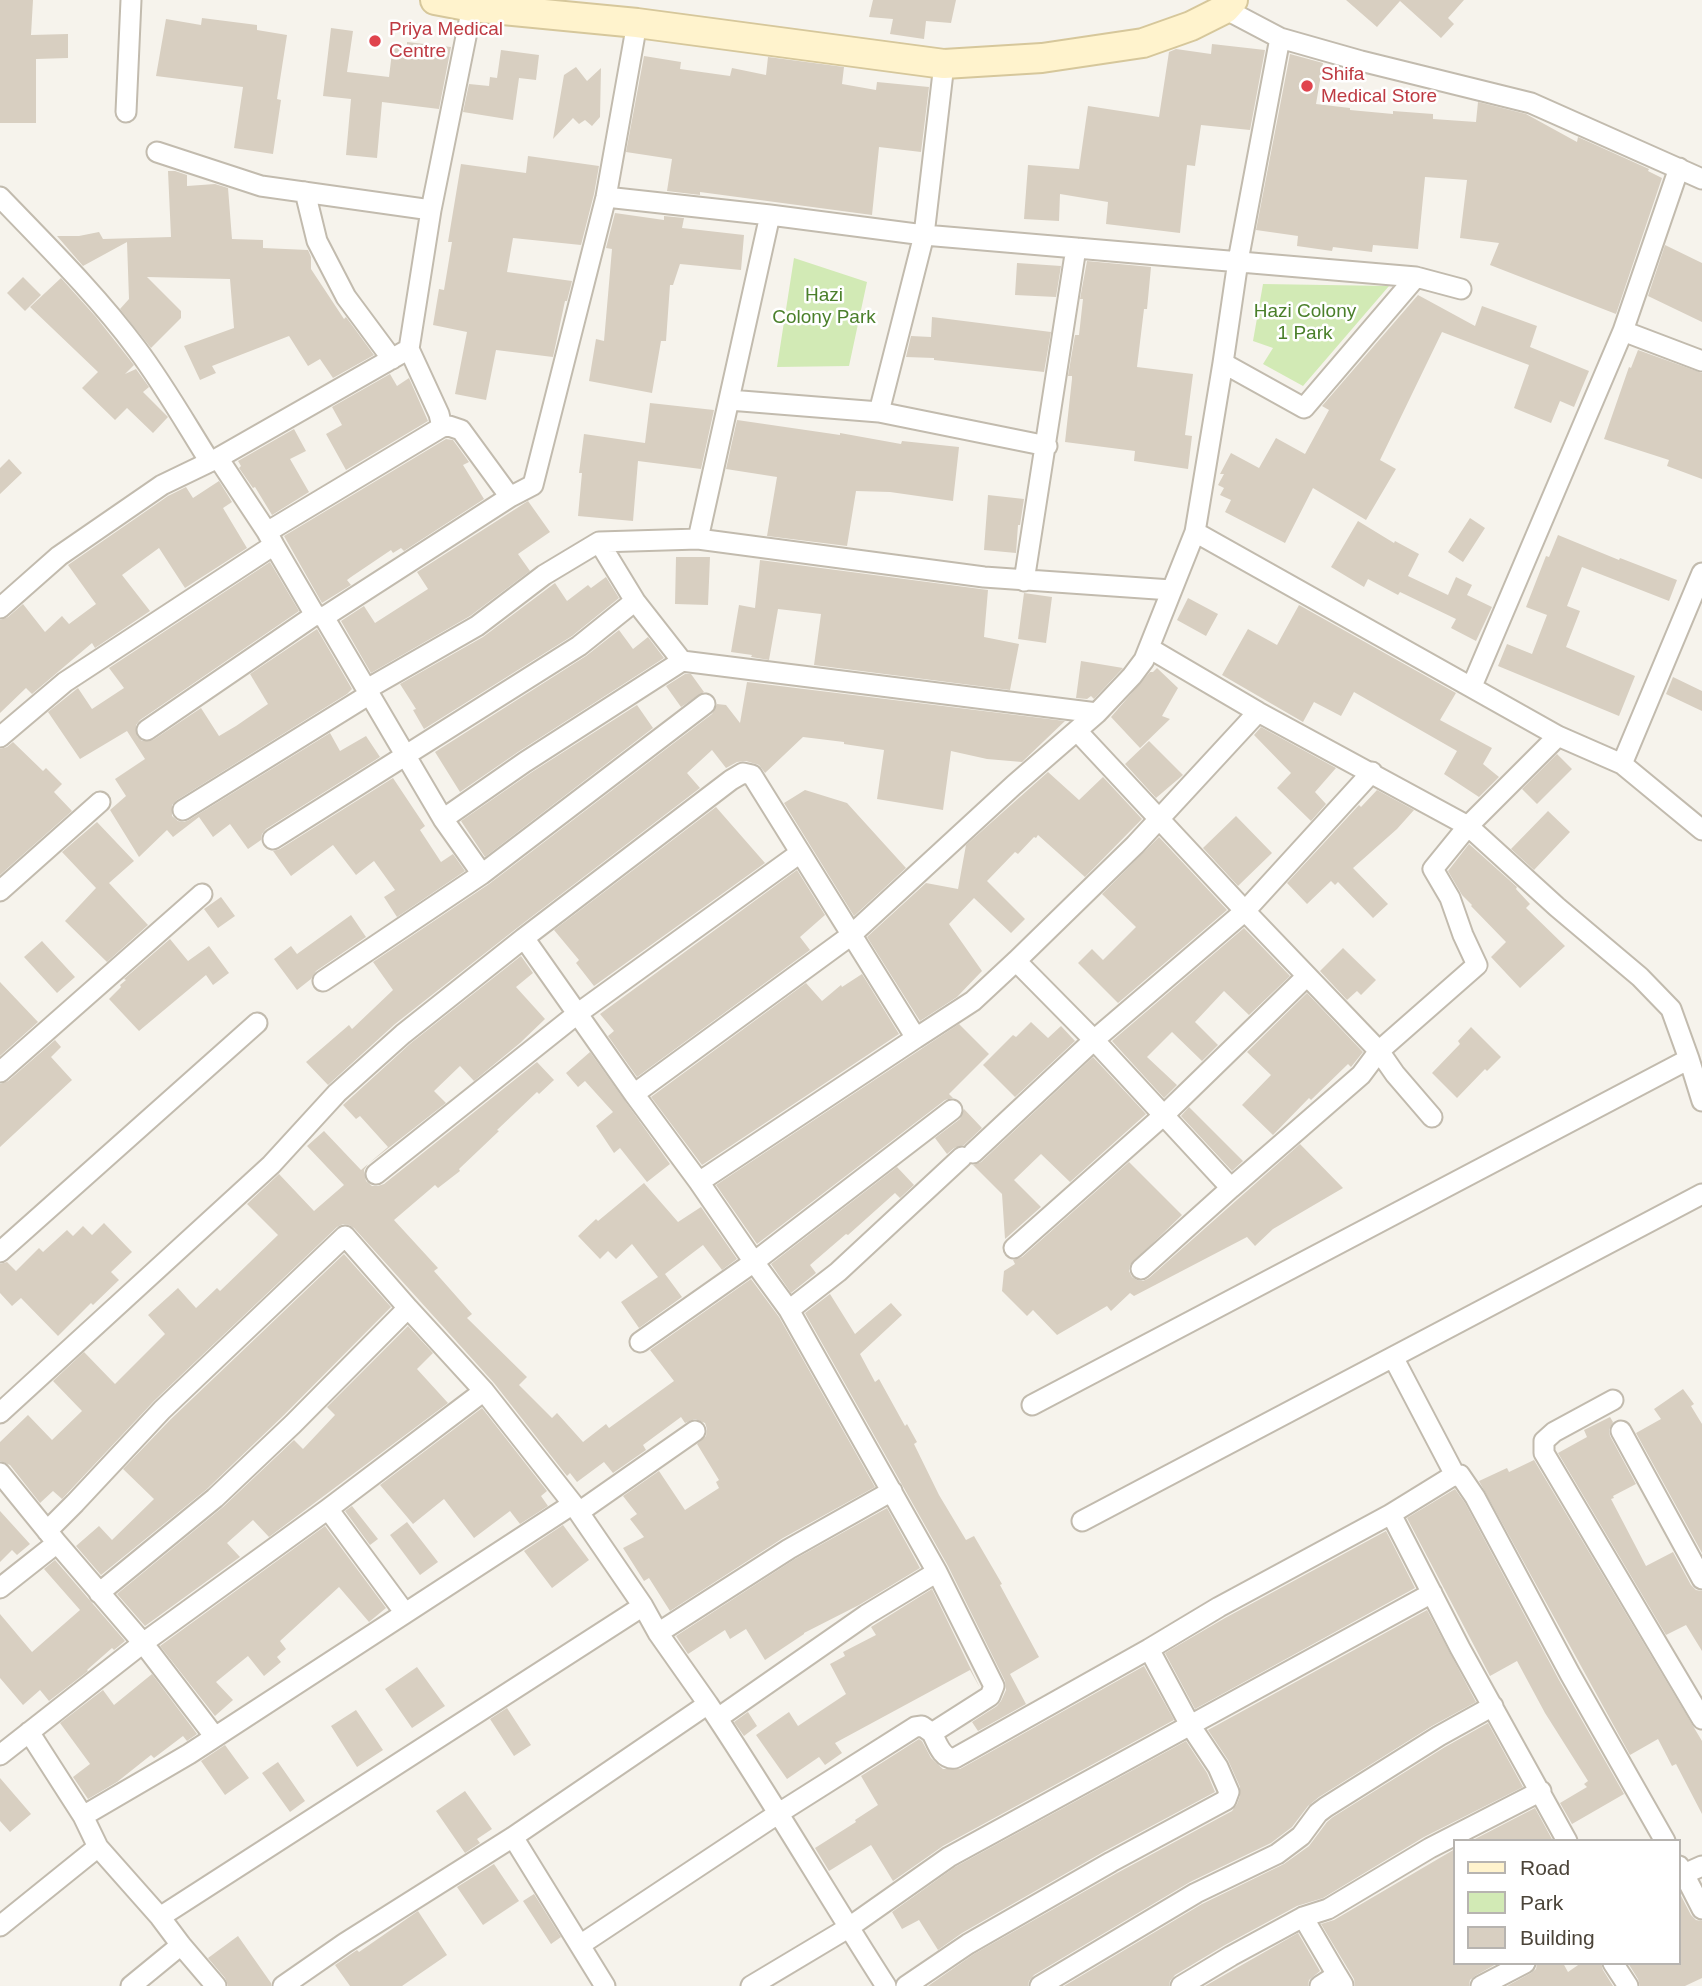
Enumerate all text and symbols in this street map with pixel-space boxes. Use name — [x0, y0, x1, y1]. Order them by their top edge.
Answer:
place label: Priya Medical Centre — [389, 19, 503, 63]
marker: Priya Medical Centre — [367, 33, 383, 49]
place label: Shifa Medical Store — [1321, 64, 1437, 108]
marker: Shifa Medical Store — [1299, 78, 1315, 94]
park label: Hazi Colony Park — [772, 285, 876, 329]
park label: Hazi Colony 1 Park — [1254, 301, 1356, 345]
legend — [1454, 1839, 1681, 1965]
text: Road — [1520, 1856, 1570, 1879]
text: Park — [1520, 1891, 1563, 1914]
text: Building — [1520, 1926, 1595, 1949]

